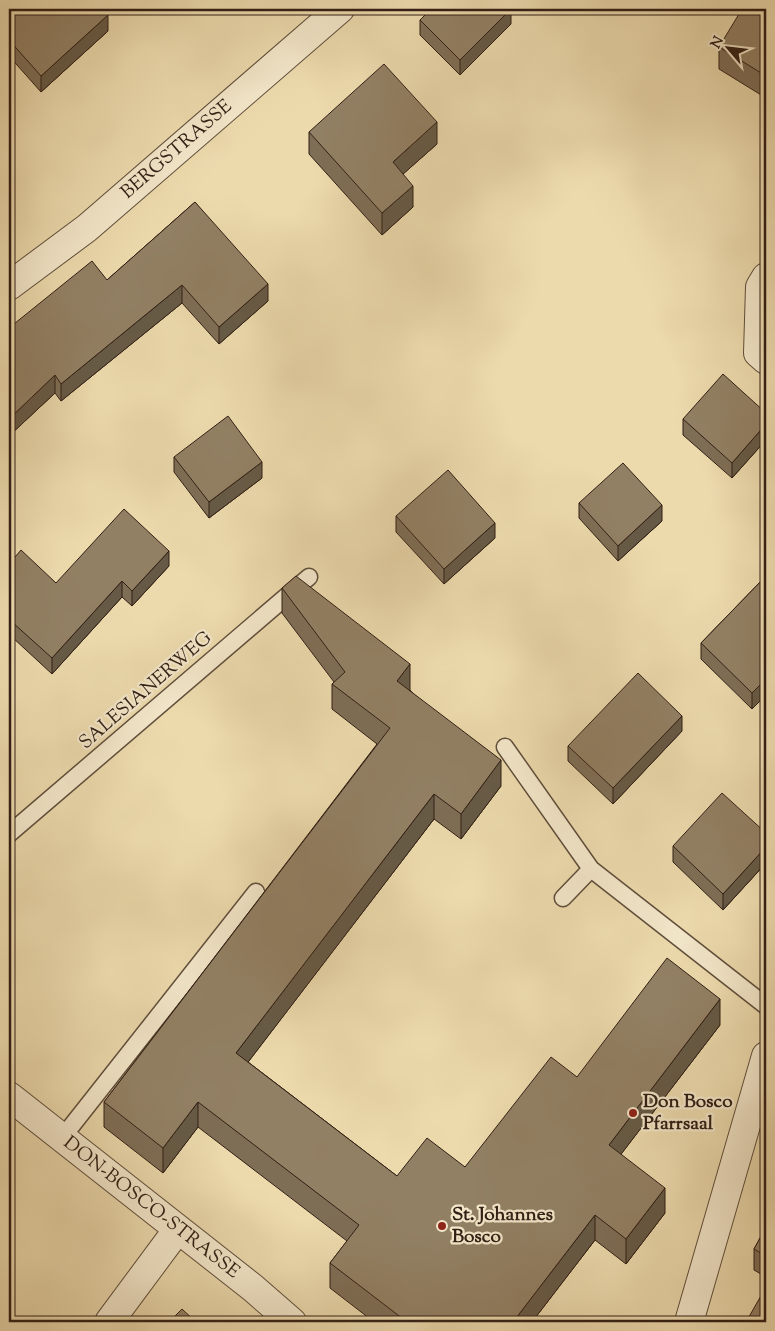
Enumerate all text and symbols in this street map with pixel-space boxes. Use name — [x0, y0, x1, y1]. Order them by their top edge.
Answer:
north arrow — [702, 22, 752, 72]
text: N — [707, 33, 730, 52]
street label: BERGSTRASSE — [115, 94, 239, 206]
street label: SALESIANERWEG — [74, 626, 218, 756]
place label: Don Bosco Pfarrsaal — [643, 1089, 733, 1138]
marker: Don Bosco Pfarrsaal — [627, 1107, 639, 1119]
street label: DON-BOSCO-STRASSE — [57, 1130, 245, 1286]
place label: St. Johannes Bosco — [452, 1202, 553, 1251]
marker: St. Johannes Bosco — [436, 1220, 448, 1232]

